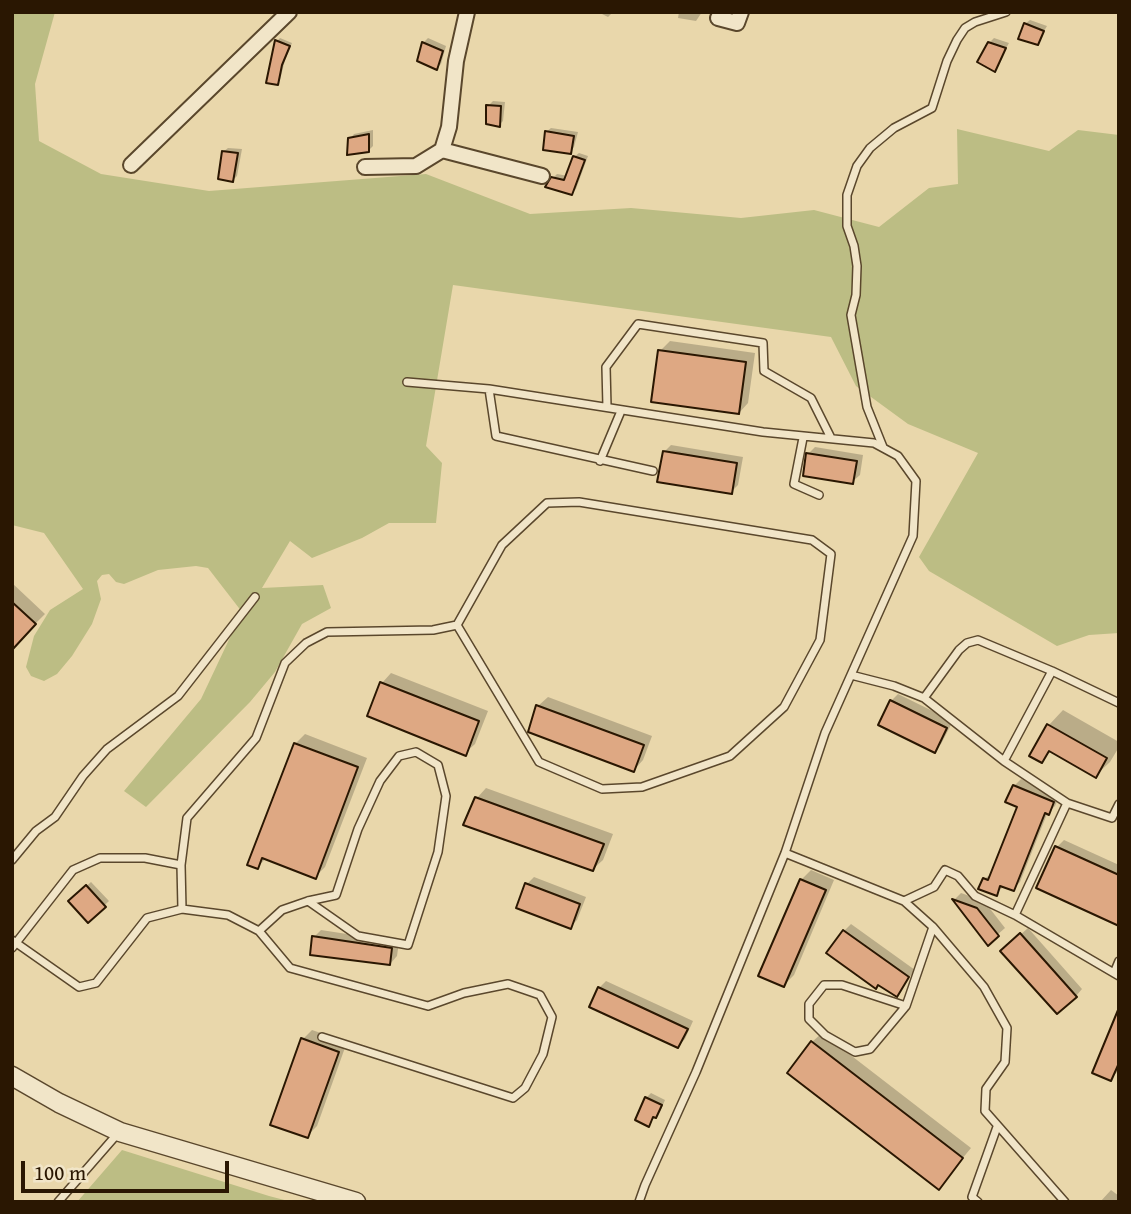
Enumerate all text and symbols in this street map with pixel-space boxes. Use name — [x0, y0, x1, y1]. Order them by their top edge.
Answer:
scale bar — [24, 1148, 233, 1192]
text: 100 m — [34, 1157, 86, 1188]

